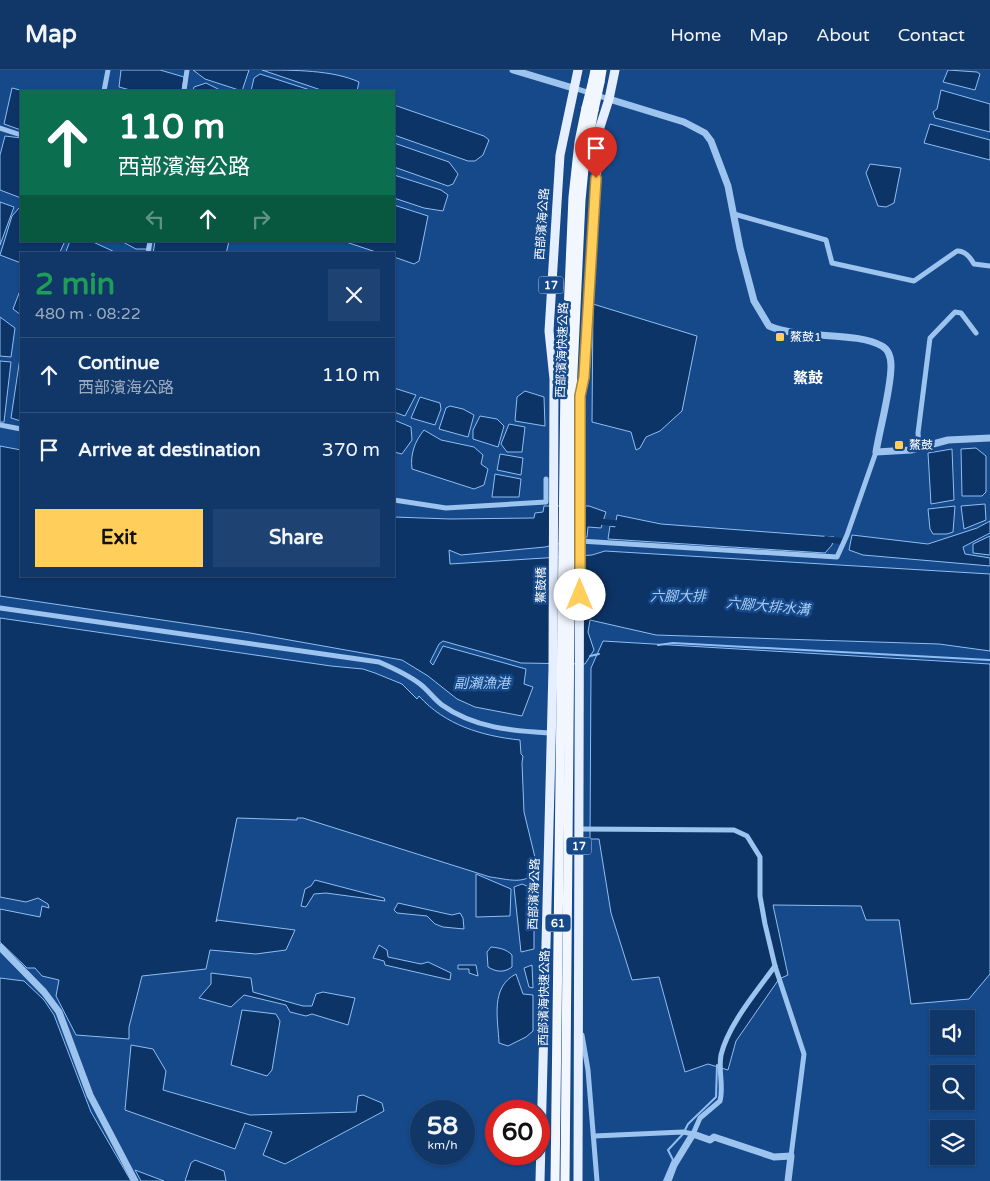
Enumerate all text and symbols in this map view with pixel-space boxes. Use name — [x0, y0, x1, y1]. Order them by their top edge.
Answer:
text: Map — [25, 20, 77, 49]
text: Home — [670, 24, 721, 46]
text: Map — [749, 24, 788, 46]
text: About — [816, 24, 870, 46]
text: Contact — [898, 24, 965, 46]
text: 110 m — [118, 106, 225, 148]
icon: ahead — [35, 110, 100, 175]
pin — [575, 127, 617, 178]
icon: arrive — [582, 134, 610, 162]
text: 西部濱海公路 — [118, 154, 250, 180]
street label: 西部濱海公路 — [533, 188, 551, 260]
icon: left — [141, 205, 169, 233]
icon: ahead — [194, 205, 222, 233]
icon: right — [247, 205, 275, 233]
text: 2 min — [35, 266, 115, 303]
button: close — [328, 269, 380, 321]
road number: 17 — [538, 276, 564, 294]
street label: 西部濱海快速公路 — [553, 302, 571, 398]
text: 480 m · 08:22 — [35, 304, 141, 324]
place label: 鰲鼓1 — [790, 330, 822, 344]
marker: 鰲鼓1 — [774, 331, 786, 343]
text: Continue — [78, 352, 160, 374]
icon: ahead — [35, 361, 63, 389]
text: 110 m — [322, 364, 380, 386]
district label: 鰲鼓 — [793, 369, 823, 387]
text: 西部濱海公路 — [78, 378, 174, 398]
icon: arrive — [35, 436, 63, 464]
place label: 鰲鼓 — [909, 438, 933, 452]
text: Arrive at destination — [78, 439, 261, 461]
text: 370 m — [322, 439, 380, 461]
marker: 鰲鼓 — [893, 439, 905, 451]
button: Exit — [35, 509, 203, 567]
button: Share — [213, 509, 380, 567]
street label: 鰲鼓橋 — [534, 567, 548, 603]
position arrow — [553, 568, 605, 620]
water label: 六腳大排 — [650, 588, 708, 605]
water label: 六腳大排水溝 — [725, 594, 813, 619]
water label: 副瀨漁港 — [454, 675, 512, 692]
road number: 17 — [566, 838, 592, 854]
street label: 西部濱海公路 — [526, 858, 542, 930]
road number: 61 — [546, 914, 570, 931]
street label: 西部濱海快速公路 — [536, 950, 552, 1046]
map controls — [930, 1010, 975, 1165]
button: sound — [930, 1010, 975, 1055]
button: search — [930, 1065, 975, 1110]
speed limit sign: 60 — [485, 1100, 550, 1165]
text: 58 — [427, 1111, 458, 1141]
button: layers — [930, 1120, 975, 1165]
text: km/h — [427, 1138, 458, 1152]

